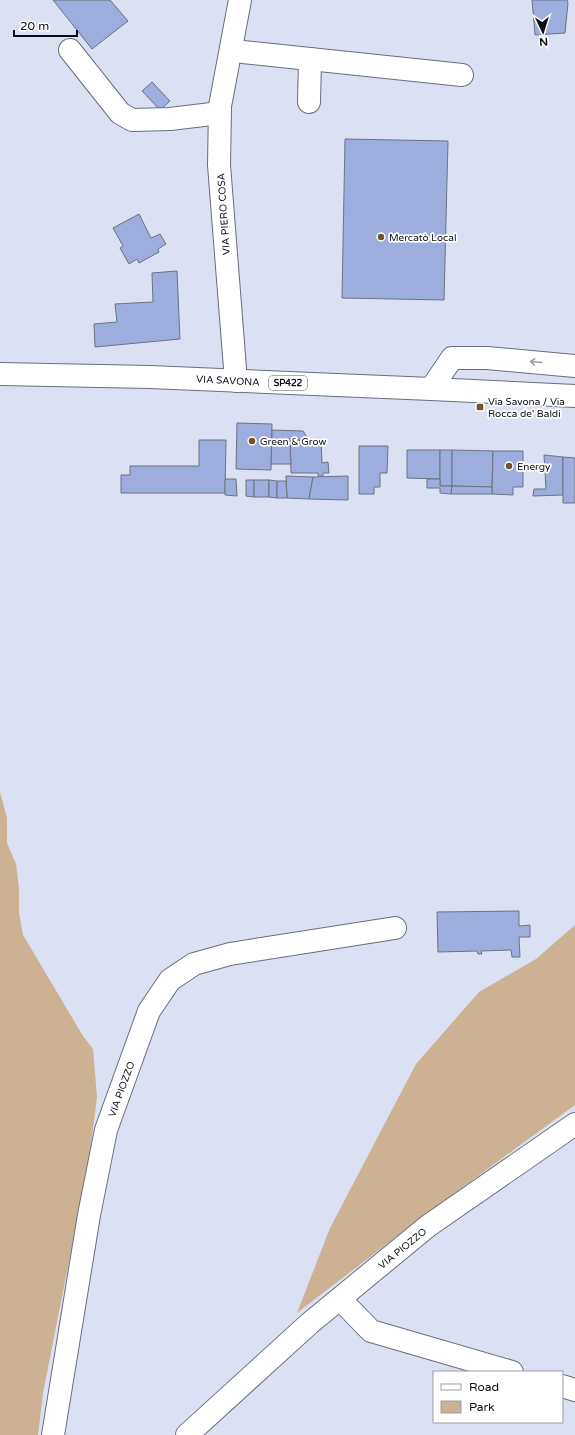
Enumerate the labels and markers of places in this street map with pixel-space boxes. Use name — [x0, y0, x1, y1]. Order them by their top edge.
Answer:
marker: Mercatò Local — [376, 232, 386, 242]
place label: Mercatò Local — [389, 232, 456, 244]
place label: Via Savona / Via Rocca de' Baldi — [488, 396, 565, 420]
marker: Via Savona / Via Rocca de' Baldi — [475, 402, 485, 412]
marker: Green & Grow — [247, 436, 257, 446]
place label: Green & Grow — [260, 436, 326, 448]
marker: Energy — [504, 461, 514, 471]
place label: Energy — [517, 461, 551, 473]

